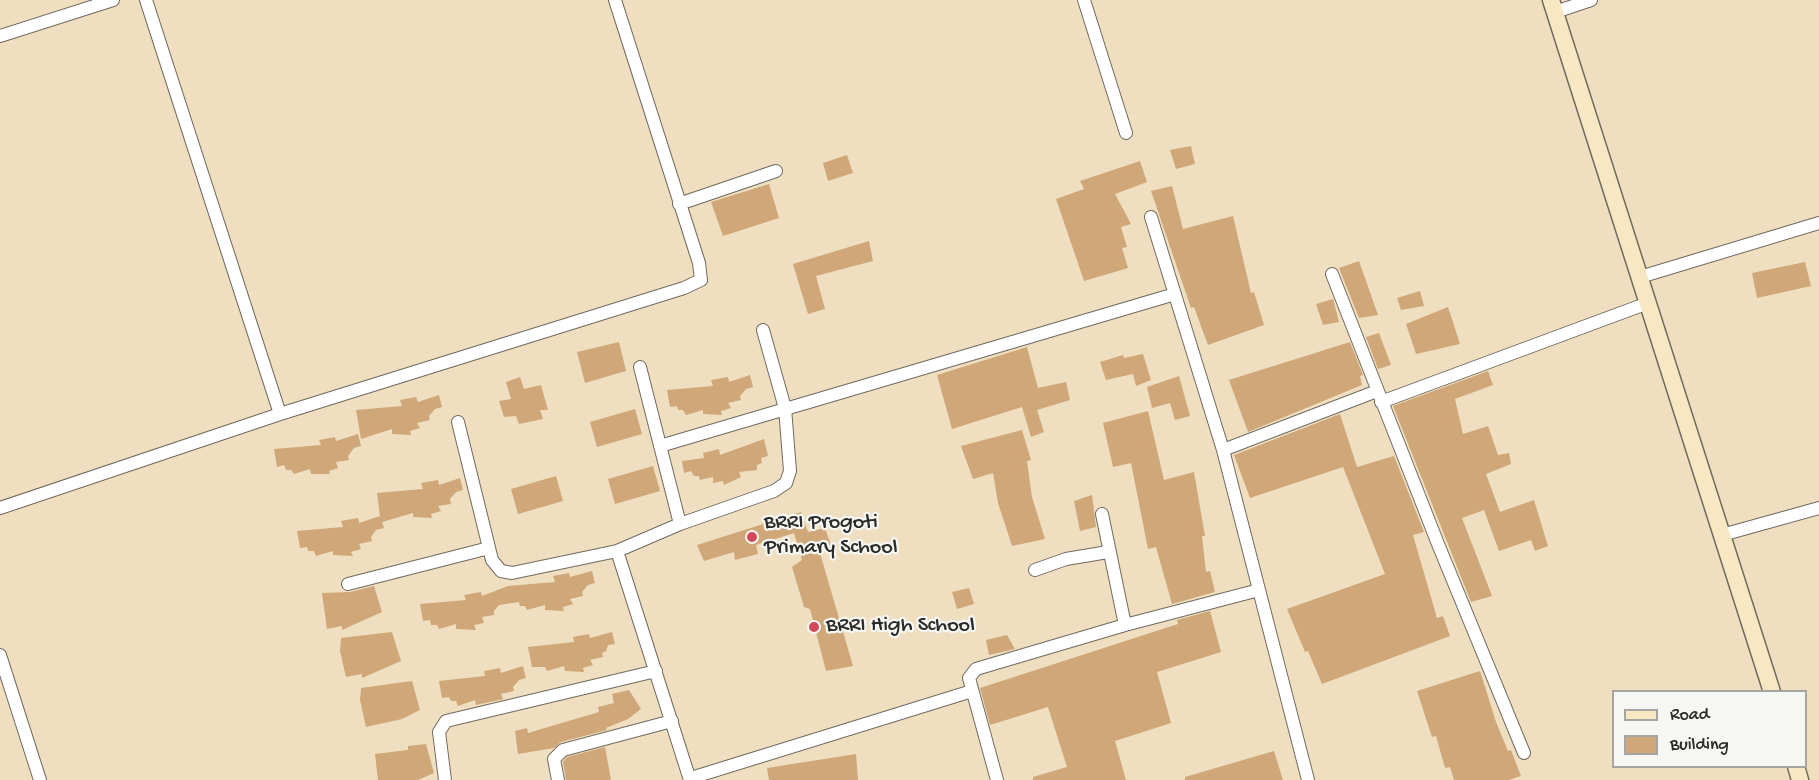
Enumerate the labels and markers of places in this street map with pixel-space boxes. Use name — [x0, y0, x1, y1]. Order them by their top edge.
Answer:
place label: BRRI Progoti Primary School — [764, 511, 898, 562]
marker: BRRI Progoti Primary School — [745, 530, 759, 544]
place label: BRRI High School — [826, 614, 975, 640]
marker: BRRI High School — [807, 620, 821, 634]

